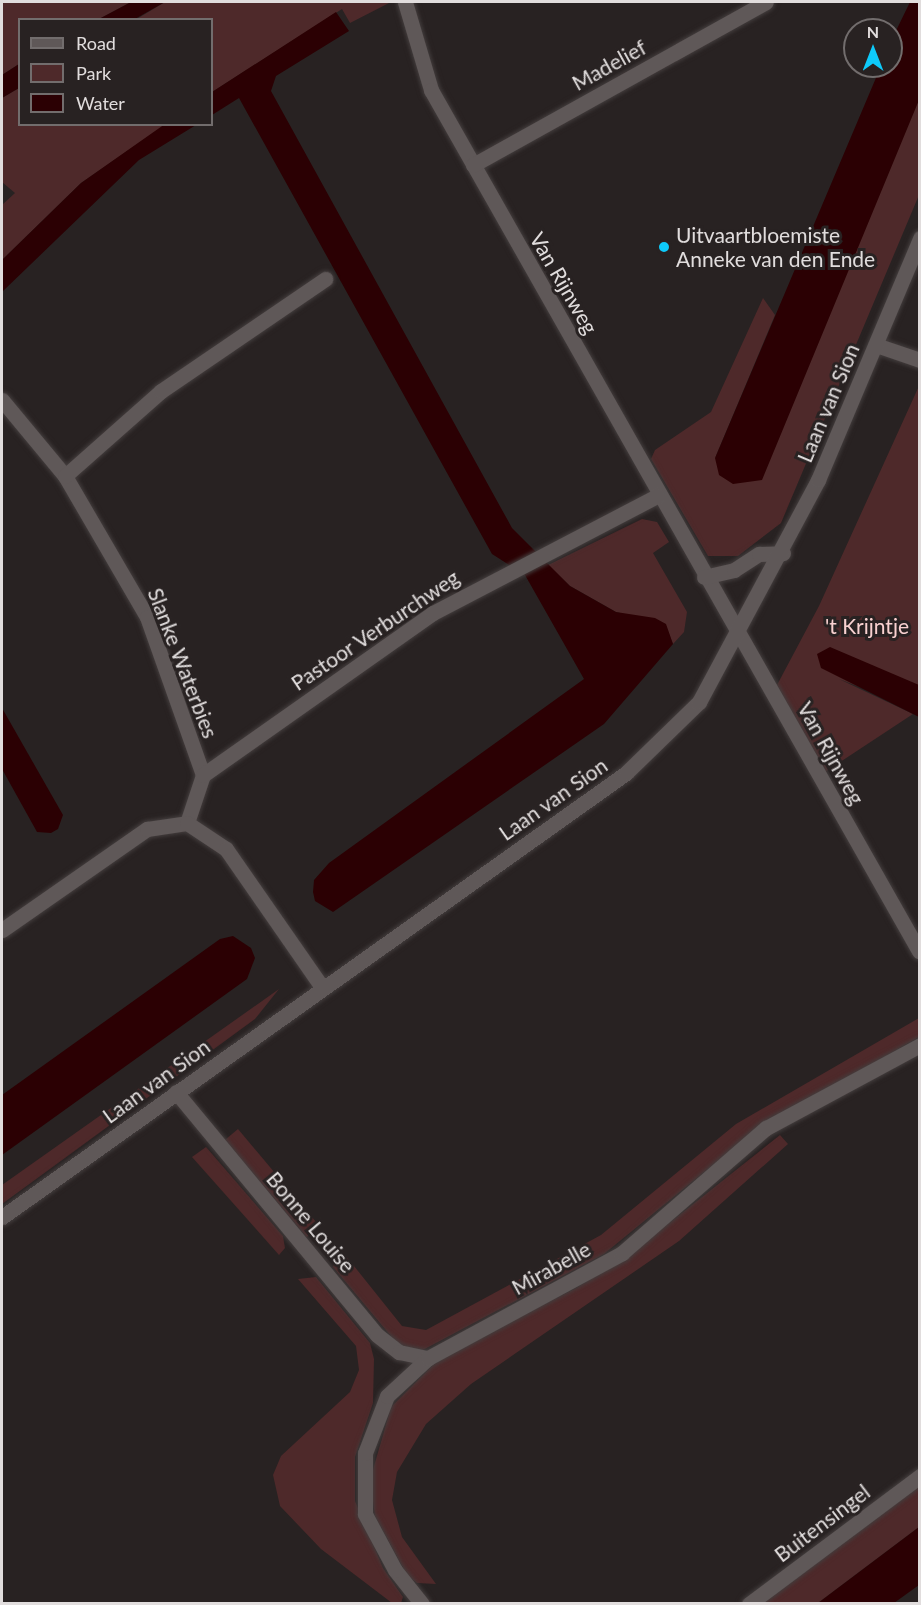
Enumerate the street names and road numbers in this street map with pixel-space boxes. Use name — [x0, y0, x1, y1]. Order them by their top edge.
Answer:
street label: Madelief — [568, 34, 650, 96]
street label: Van Rijnweg — [525, 228, 603, 338]
street label: Laan van Sion — [792, 340, 864, 466]
street label: Pastoor Verburchweg — [286, 564, 464, 696]
street label: Slanke Waterbies — [143, 584, 223, 742]
street label: Van Rijnweg — [793, 697, 869, 809]
street label: Laan van Sion — [494, 752, 612, 846]
street label: Laan van Sion — [97, 1034, 215, 1128]
street label: Bonne Louise — [261, 1166, 361, 1278]
street label: Mirabelle — [507, 1236, 595, 1300]
street label: Buitensingel — [769, 1479, 875, 1567]

